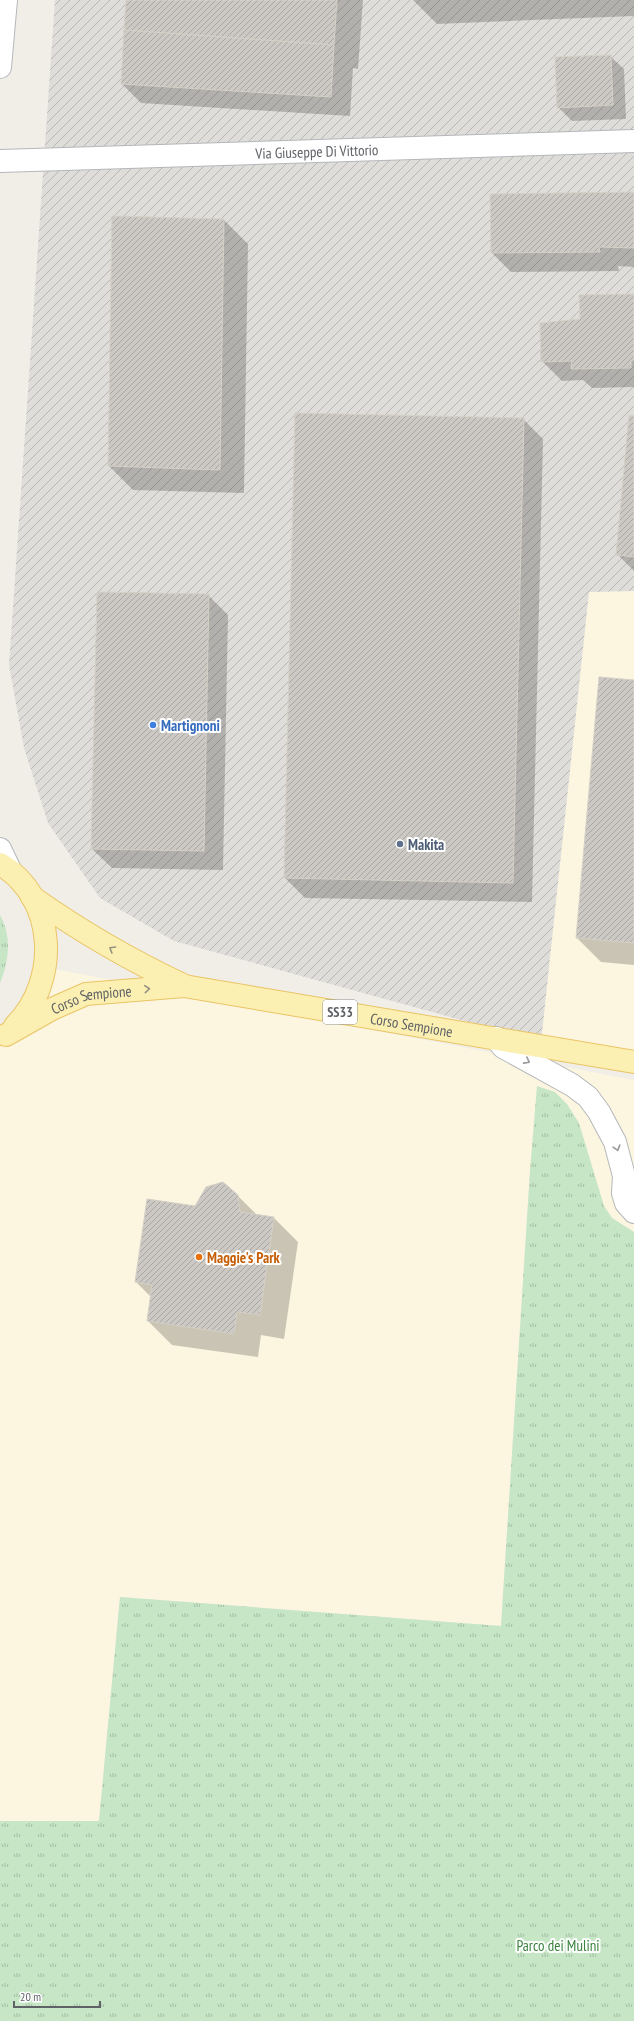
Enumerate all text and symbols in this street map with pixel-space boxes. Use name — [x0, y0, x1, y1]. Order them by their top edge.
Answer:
street label: Via Giuseppe Di Vittorio — [254, 140, 379, 162]
place label: Martignoni — [161, 716, 220, 735]
marker: Martignoni — [148, 720, 158, 730]
place label: Makita — [408, 835, 444, 854]
marker: Makita — [395, 839, 405, 849]
one-way arrow — [109, 946, 116, 953]
street label: Corso Sempione — [48, 981, 132, 1018]
one-way arrow — [144, 984, 150, 993]
road number: SS33 — [323, 1000, 357, 1024]
street label: Corso Sempione — [369, 1008, 454, 1041]
one-way arrow — [523, 1056, 530, 1064]
one-way arrow — [612, 1145, 621, 1152]
place label: Maggie's Park — [207, 1248, 281, 1267]
marker: Maggie's Park — [194, 1252, 204, 1262]
park label: Parco dei Mulini — [517, 1936, 600, 1955]
scale bar — [14, 1983, 100, 2009]
text: 20 m — [20, 1989, 41, 2004]

